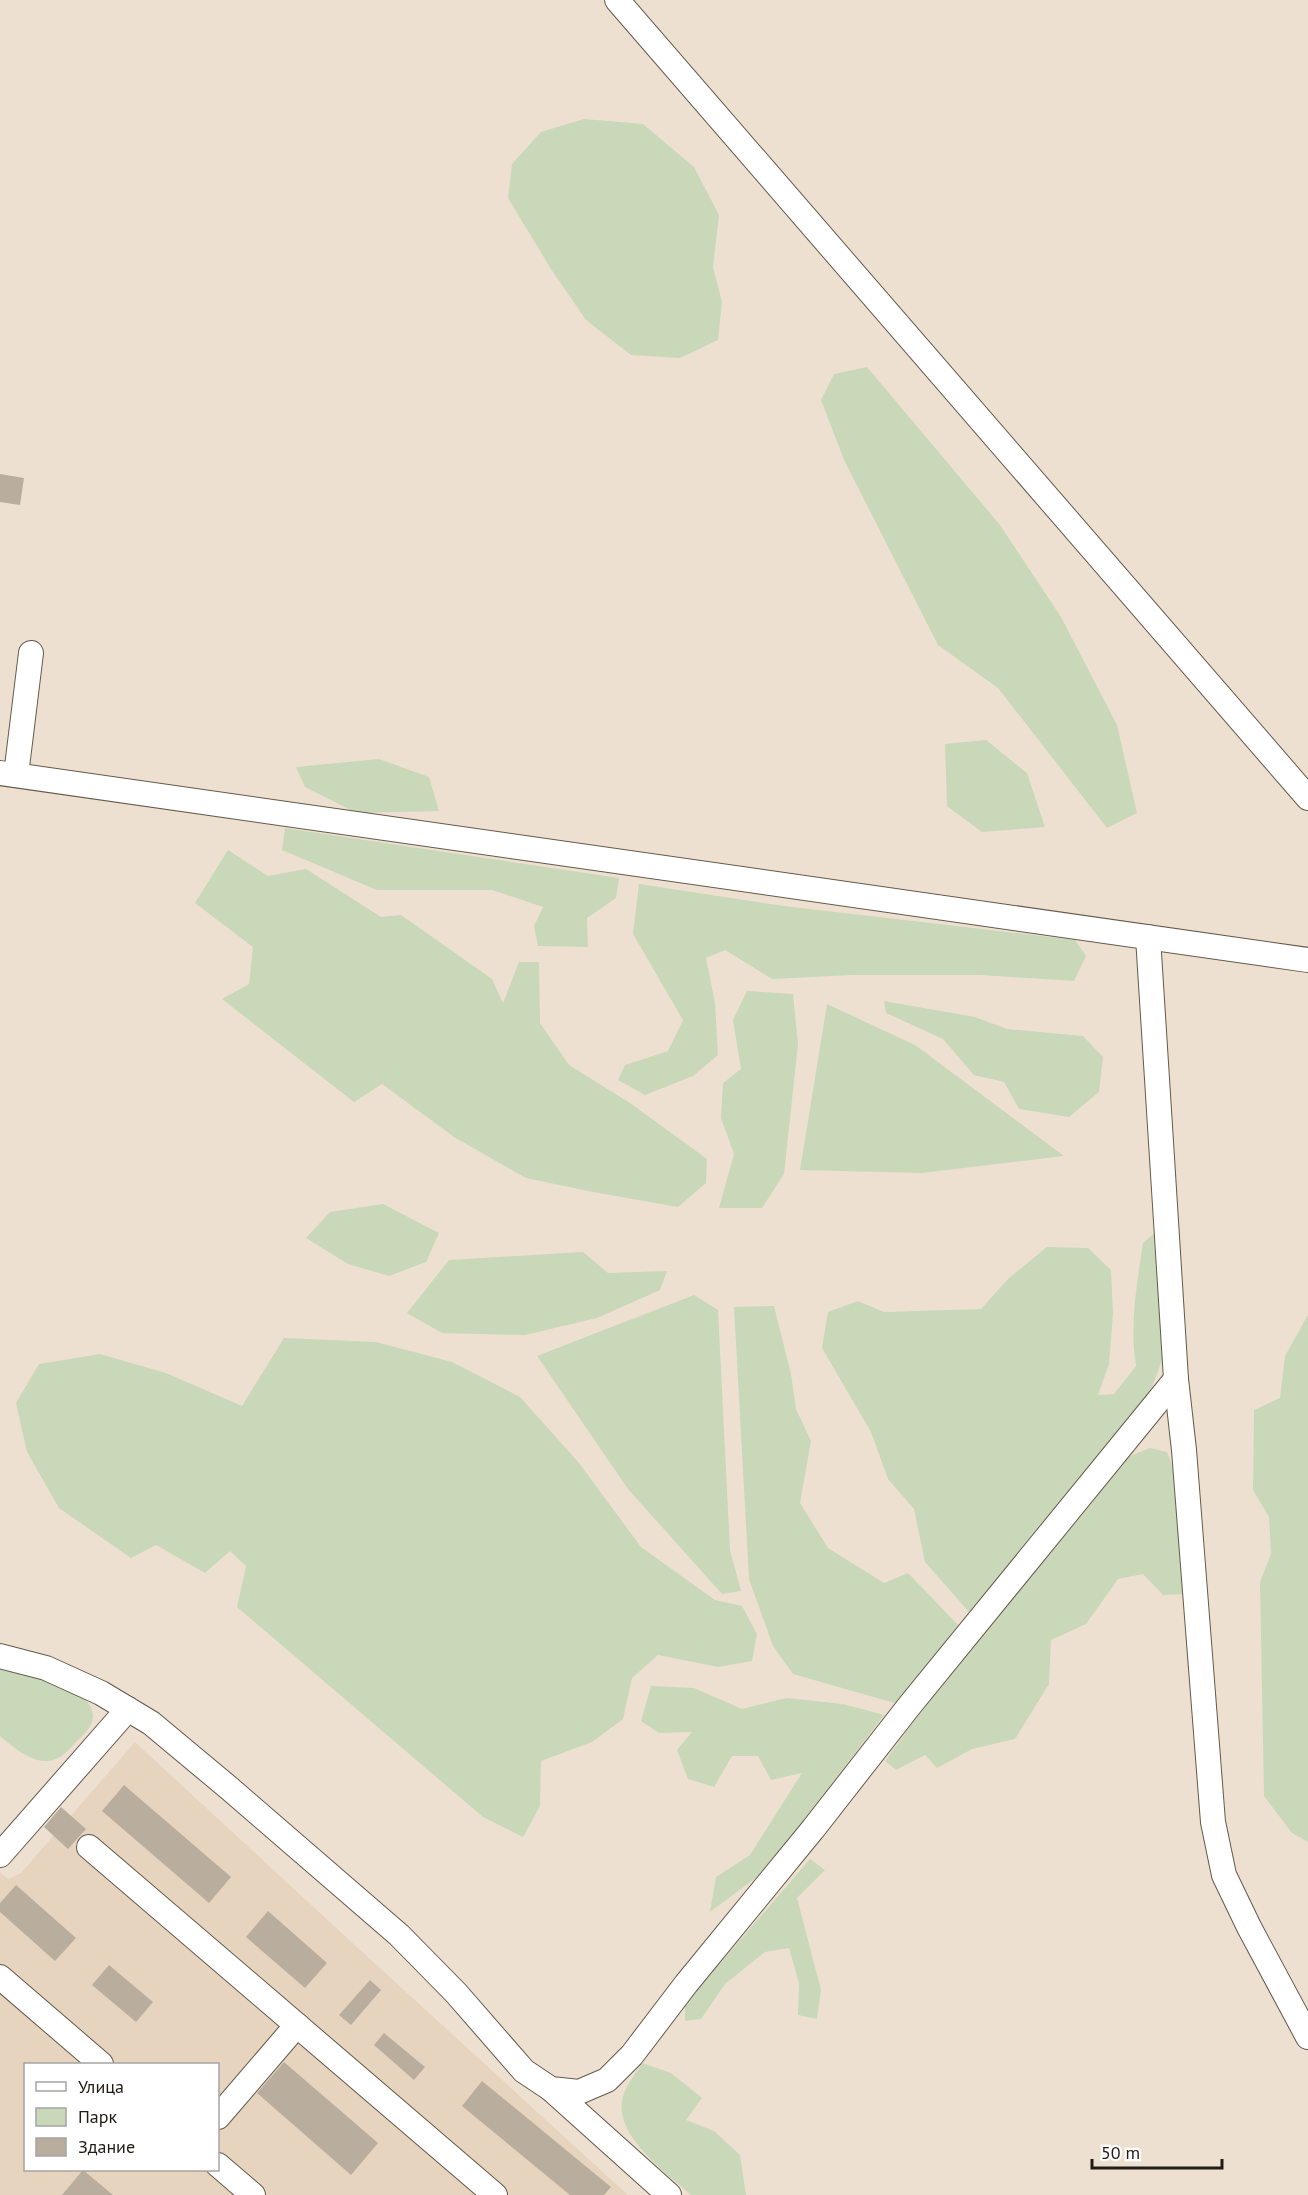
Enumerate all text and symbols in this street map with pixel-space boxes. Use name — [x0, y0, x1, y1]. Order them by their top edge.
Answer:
legend — [24, 2063, 219, 2171]
text: Улица — [78, 2075, 124, 2098]
text: Парк — [78, 2105, 118, 2128]
scale bar — [1092, 2132, 1222, 2170]
text: Здание — [78, 2135, 135, 2158]
text: 50 m — [1101, 2141, 1140, 2164]

